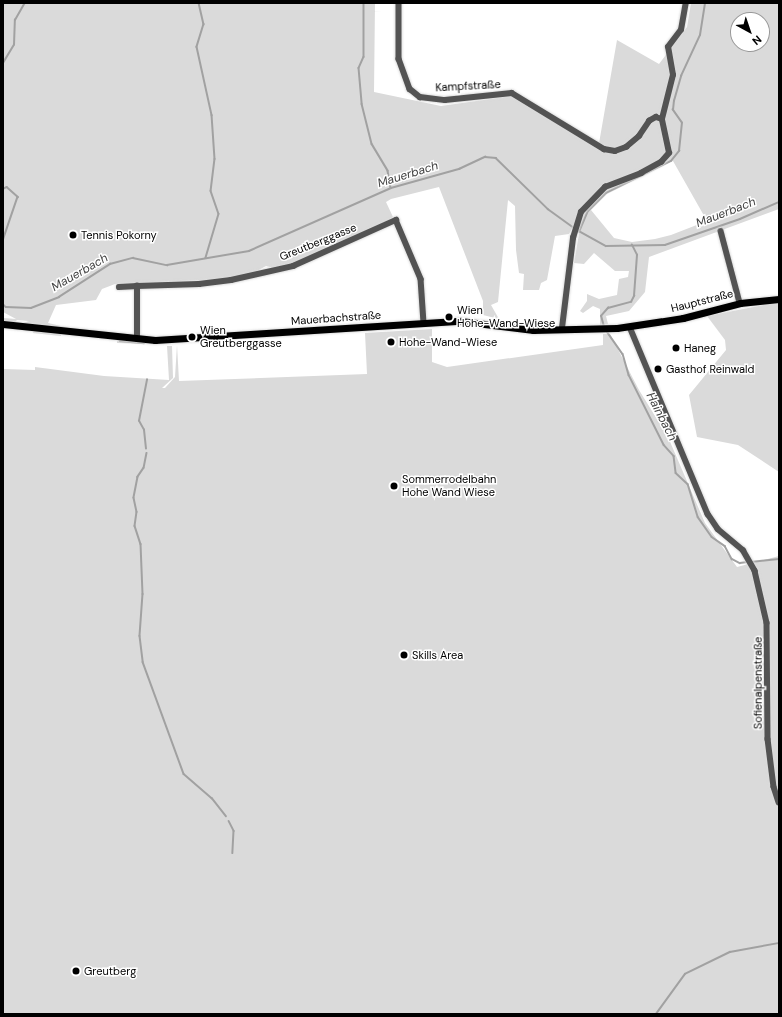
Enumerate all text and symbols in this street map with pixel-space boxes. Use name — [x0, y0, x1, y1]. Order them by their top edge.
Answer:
north arrow — [730, 12, 770, 52]
text: N — [749, 32, 765, 48]
street label: Kampfstraße — [435, 78, 501, 94]
water label: Mauerbach — [376, 159, 440, 191]
water label: Mauerbach — [694, 195, 758, 231]
street label: Greutberggasse — [278, 221, 358, 263]
place label: Tennis Pokorny — [81, 228, 157, 242]
marker: Tennis Pokorny — [68, 230, 78, 240]
water label: Mauerbach — [49, 251, 111, 295]
street label: Hauptstraße — [669, 287, 735, 315]
place label: Wien Hohe-Wand-Wiese — [457, 304, 555, 330]
street label: Mauerbachstraße — [290, 308, 382, 328]
marker: Wien Hohe-Wand-Wiese — [444, 312, 454, 322]
place label: Wien Greutberggasse — [200, 324, 282, 350]
marker: Wien Greutberggasse — [187, 332, 197, 342]
place label: Hohe-Wand-Wiese — [399, 335, 497, 349]
marker: Hohe-Wand-Wiese — [386, 337, 396, 347]
place label: Haneg — [684, 341, 716, 355]
marker: Haneg — [671, 343, 681, 353]
place label: Gasthof Reinwald — [666, 362, 754, 376]
marker: Gasthof Reinwald — [653, 364, 663, 374]
water label: Hainbach — [643, 390, 679, 444]
place label: Sommerrodelbahn Hohe Wand Wiese — [402, 473, 496, 499]
marker: Sommerrodelbahn Hohe Wand Wiese — [389, 481, 399, 491]
street label: Sofienalpenstraße — [751, 637, 765, 729]
place label: Skills Area — [412, 648, 463, 662]
marker: Skills Area — [399, 650, 409, 660]
place label: Greutberg — [84, 964, 136, 978]
marker: Greutberg — [71, 966, 81, 976]

